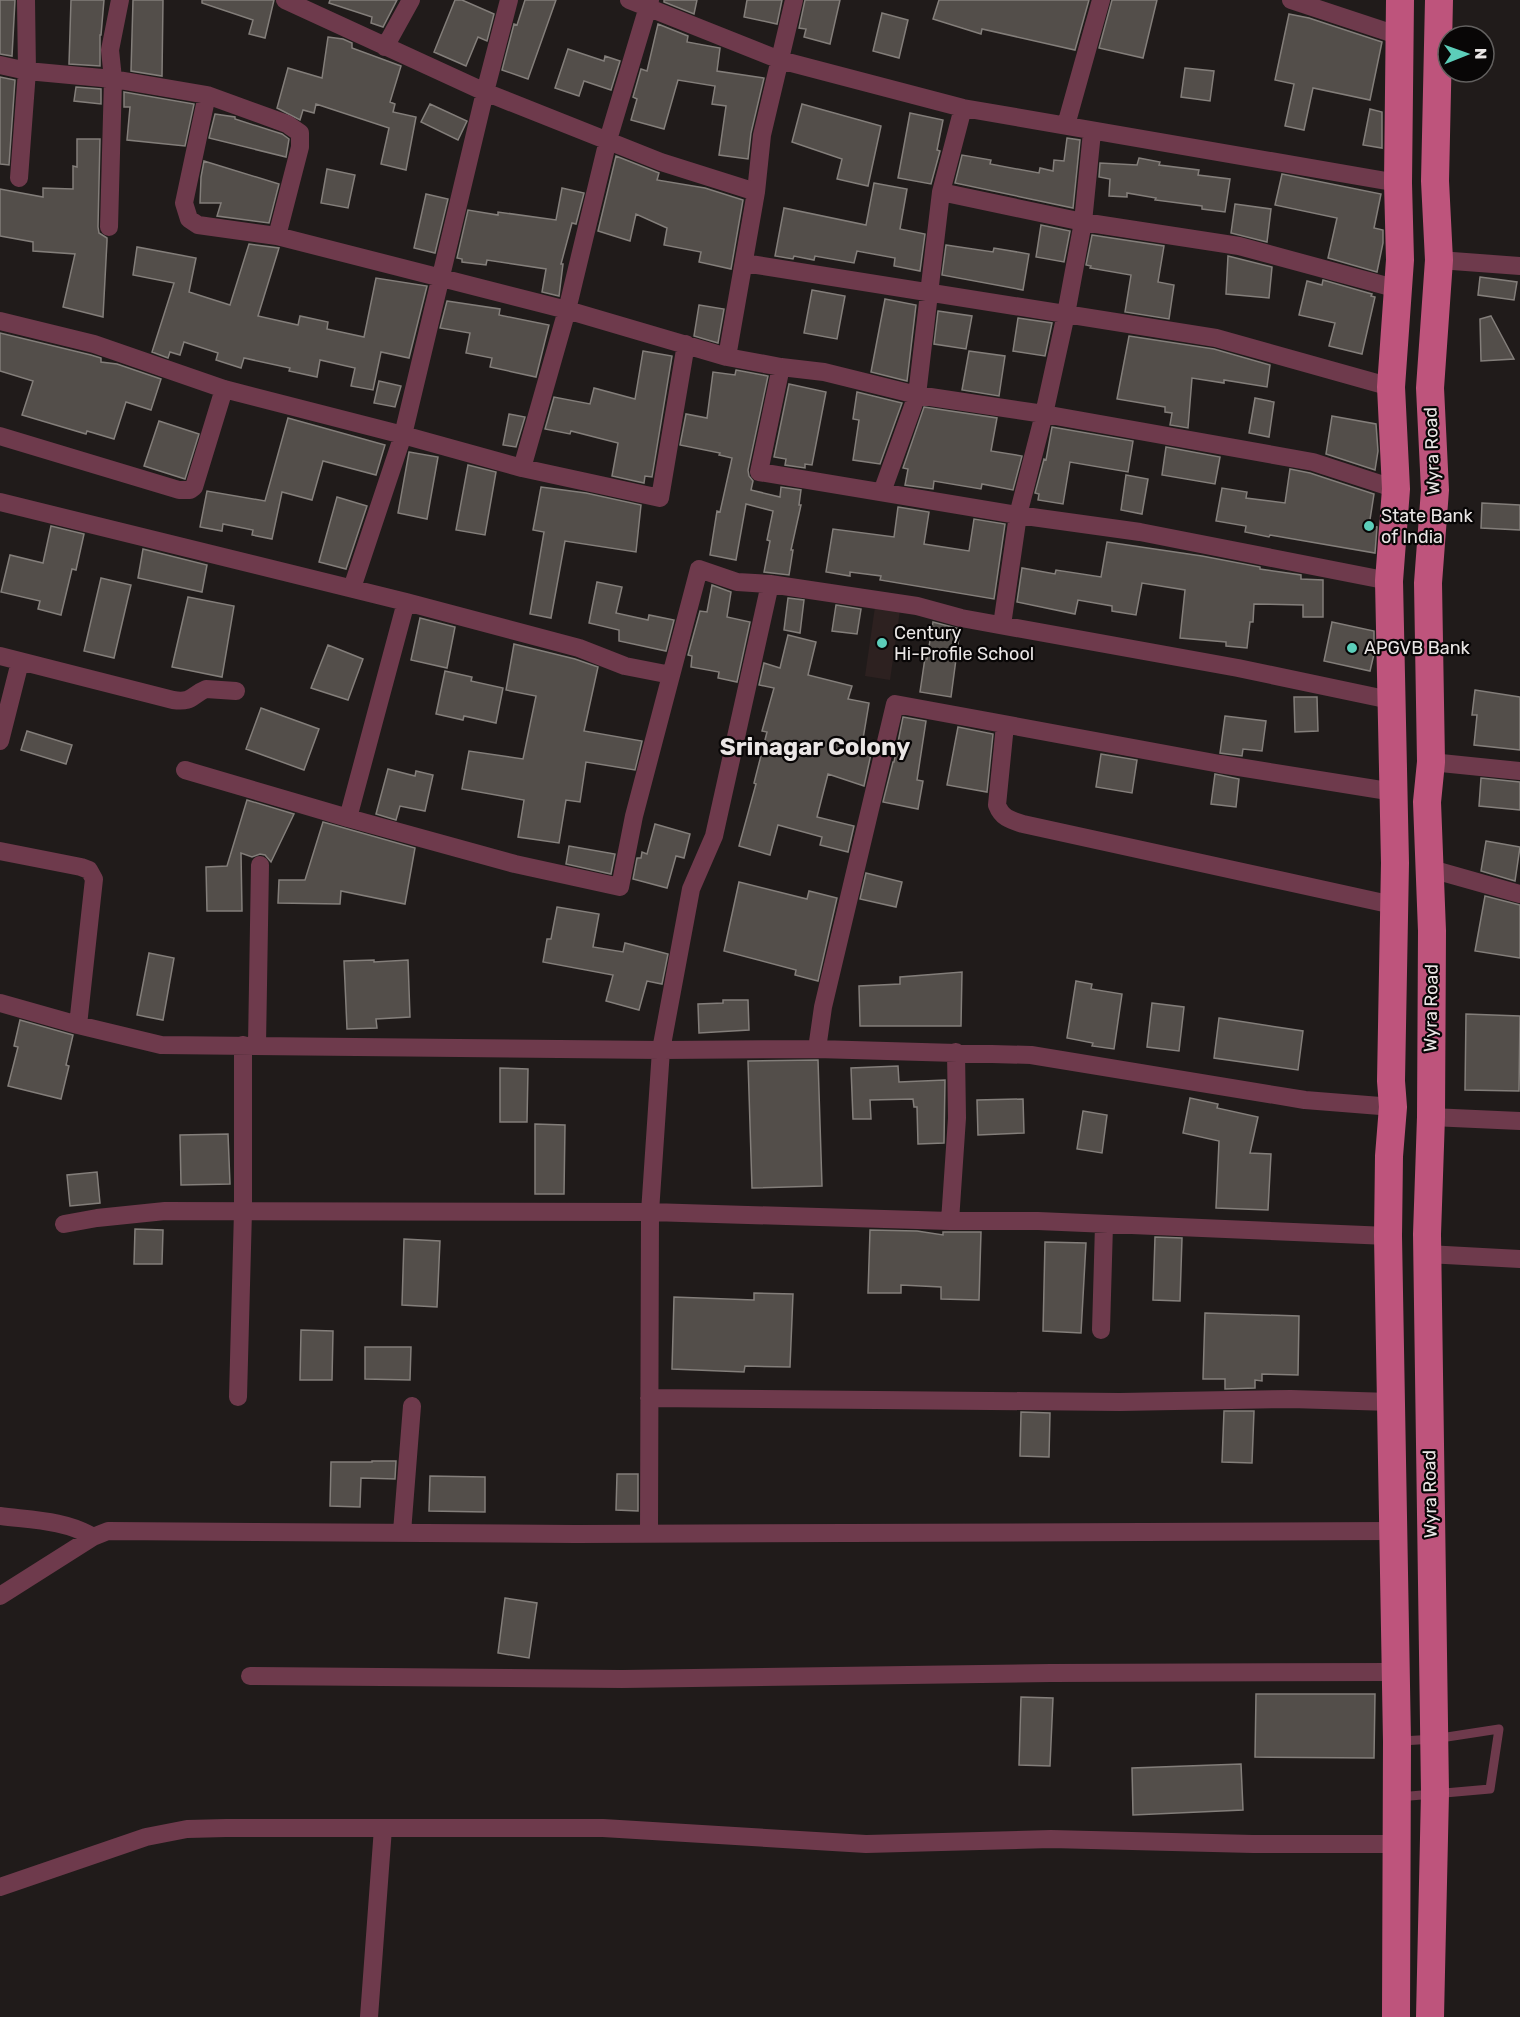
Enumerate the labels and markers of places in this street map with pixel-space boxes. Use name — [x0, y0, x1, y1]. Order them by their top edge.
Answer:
place label: State Bank of India — [1381, 505, 1473, 548]
marker: State Bank of India — [1362, 519, 1376, 533]
place label: Century Hi-Profile School — [894, 622, 1034, 665]
marker: Century Hi-Profile School — [875, 636, 889, 650]
place label: APGVB Bank — [1364, 637, 1471, 659]
marker: APGVB Bank — [1345, 641, 1359, 655]

